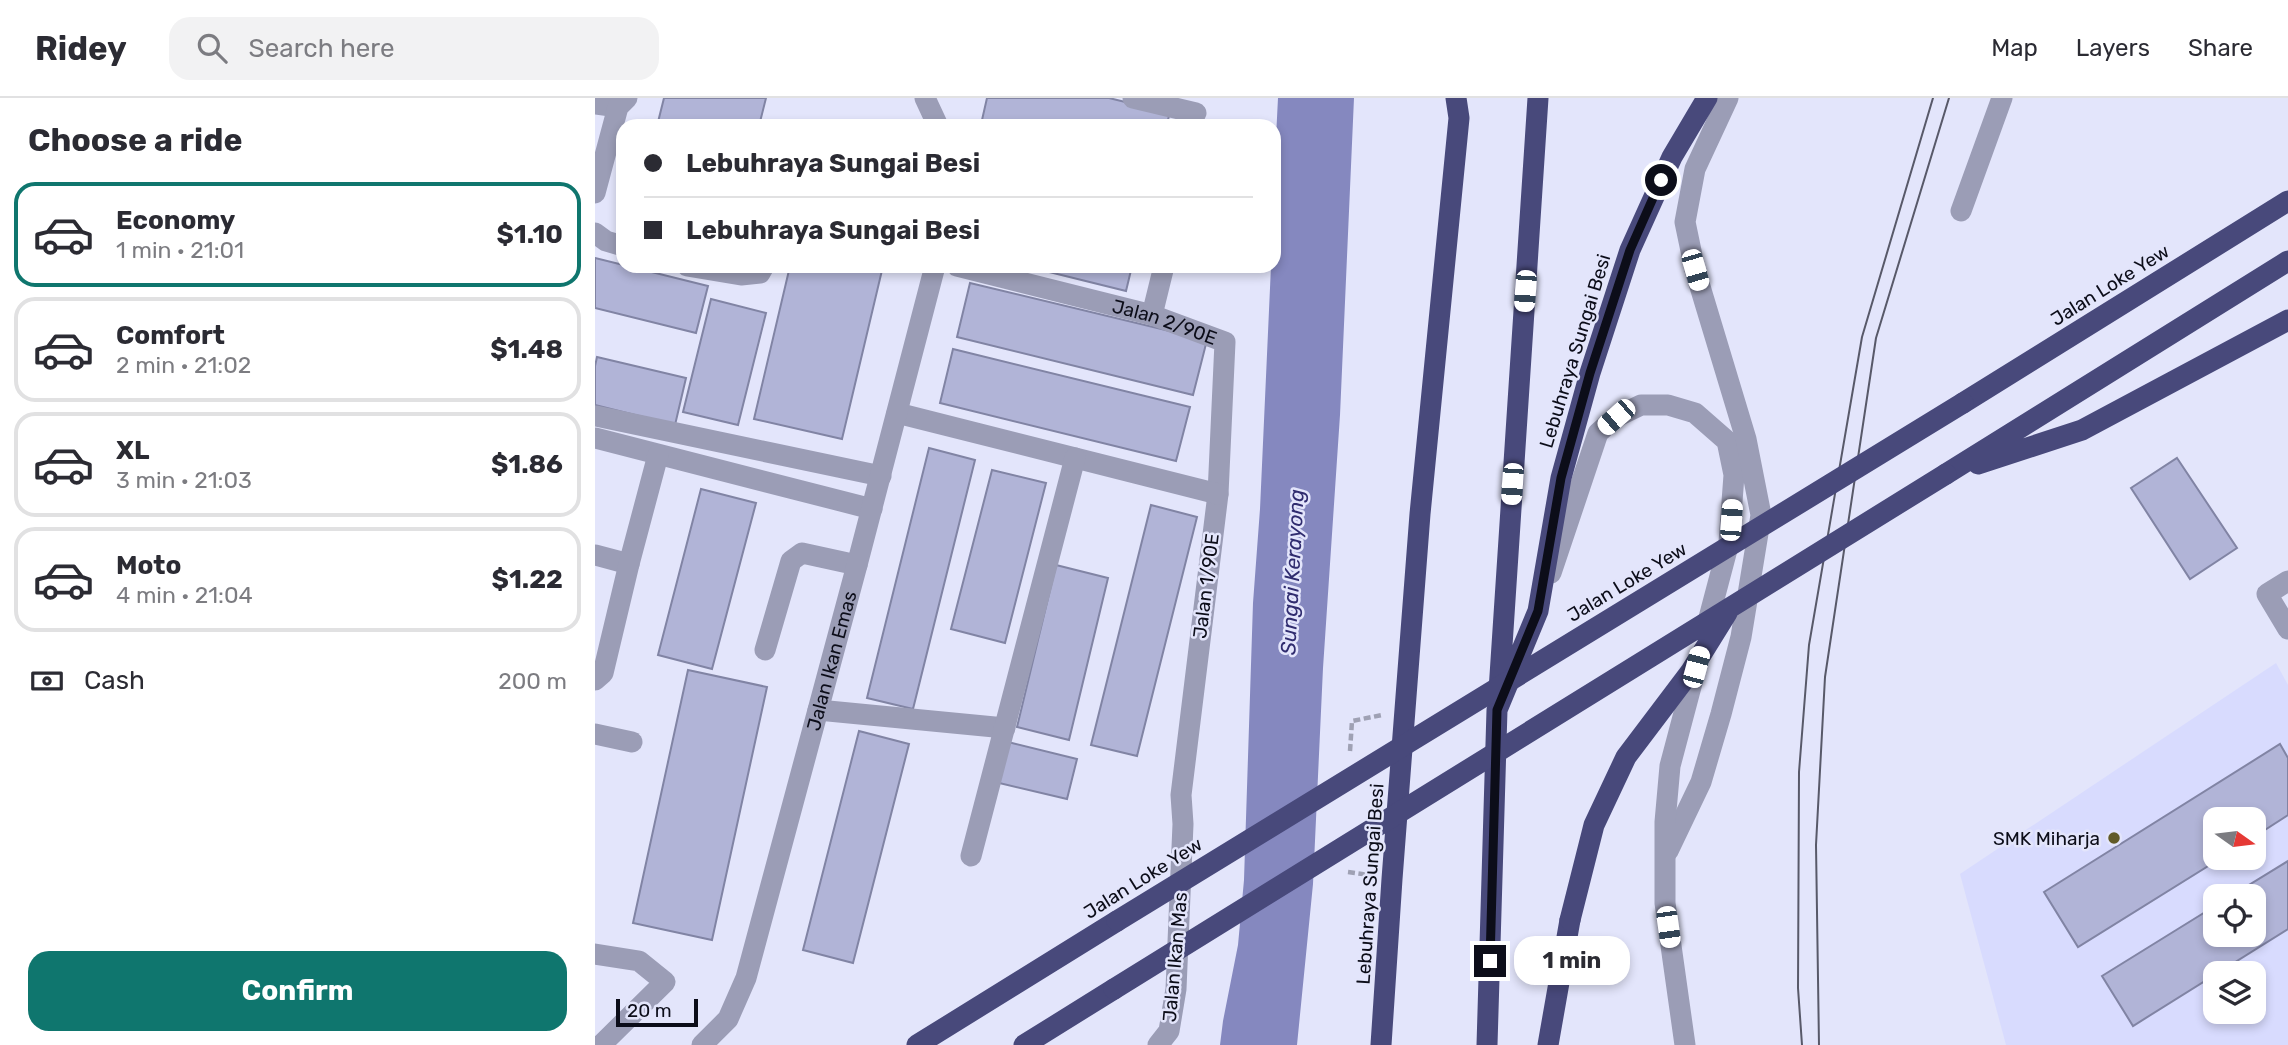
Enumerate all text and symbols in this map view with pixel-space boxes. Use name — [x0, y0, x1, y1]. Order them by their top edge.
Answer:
search box — [169, 17, 659, 80]
text: Ridey — [35, 29, 127, 68]
icon: search — [193, 29, 231, 67]
text: Search here — [249, 33, 394, 64]
text: Map — [1991, 34, 2038, 62]
text: Layers — [2076, 34, 2150, 62]
text: Share — [2188, 34, 2253, 62]
text: Choose a ride — [28, 121, 242, 159]
text: Lebuhraya Sungai Besi — [686, 148, 980, 179]
route start — [1645, 164, 1677, 196]
icon: car — [32, 203, 95, 266]
text: Economy — [116, 205, 235, 236]
text: Lebuhraya Sungai Besi — [686, 215, 980, 246]
text: $1.10 — [496, 219, 563, 250]
text: 1 min · 21:01 — [116, 236, 244, 264]
street label: Jalan Loke Yew — [2046, 239, 2174, 331]
car — [1680, 247, 1711, 293]
street label: Lebuhraya Sungai Besi — [1535, 251, 1615, 451]
car — [1514, 269, 1537, 313]
street label: Jalan 2/90E — [1110, 294, 1220, 350]
icon: car — [32, 318, 95, 381]
text: Comfort — [116, 320, 225, 351]
text: $1.48 — [490, 334, 563, 365]
text: 2 min · 21:02 — [116, 351, 251, 379]
car — [1594, 395, 1639, 439]
icon: car — [32, 433, 95, 496]
text: XL — [116, 435, 149, 466]
text: $1.86 — [491, 449, 563, 480]
car — [1501, 462, 1524, 506]
text: 3 min · 21:03 — [116, 466, 252, 494]
water label: Sungai Kerayong — [1275, 489, 1309, 655]
car — [1720, 498, 1743, 542]
street label: Jalan 1/90E — [1188, 532, 1224, 640]
street label: Jalan Loke Yew — [1563, 537, 1691, 627]
icon: car — [32, 548, 95, 611]
text: Moto — [116, 550, 181, 581]
text: $1.22 — [492, 564, 563, 595]
text: 4 min · 21:04 — [116, 581, 253, 609]
street label: Jalan Ikan Emas — [801, 588, 861, 733]
car — [1681, 644, 1712, 690]
icon: cash — [28, 662, 66, 700]
text: Cash — [84, 665, 145, 696]
text: 200 m — [498, 667, 567, 695]
street label: Lebuhraya Sungai Besi — [1351, 783, 1389, 985]
north arrow — [2203, 807, 2266, 870]
map controls — [2203, 807, 2266, 1024]
place label: SMK Miharja — [1993, 827, 2100, 850]
marker: SMK Miharja — [2106, 830, 2122, 846]
street label: Jalan Loke Yew — [1079, 832, 1207, 924]
button: locate — [2203, 884, 2266, 947]
street label: Jalan Ikan Mas — [1158, 891, 1192, 1023]
car — [1655, 905, 1682, 949]
callout: 1 min — [1515, 936, 1630, 986]
route end — [1474, 945, 1506, 977]
text: 1 min — [1543, 946, 1601, 974]
button: Confirm — [28, 951, 567, 1031]
button: layers — [2203, 961, 2266, 1024]
scale bar — [616, 996, 698, 1028]
text: 20 m — [627, 999, 672, 1022]

